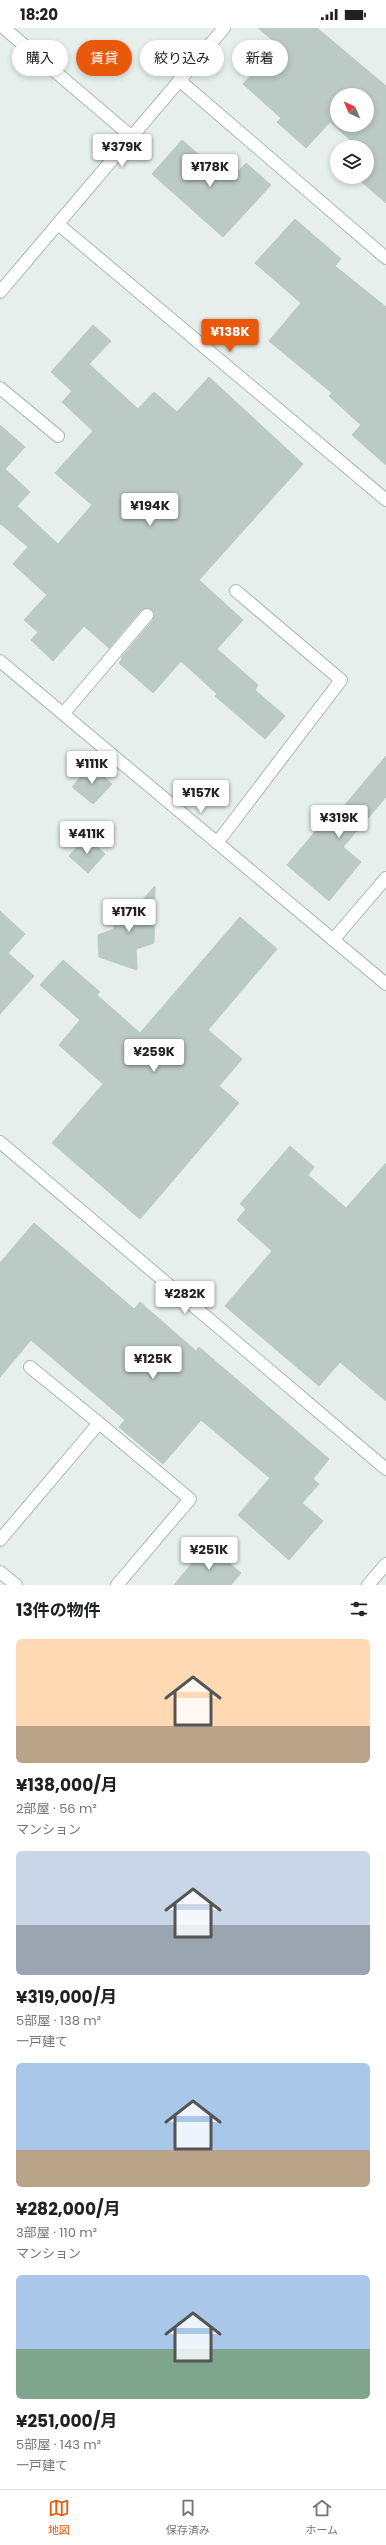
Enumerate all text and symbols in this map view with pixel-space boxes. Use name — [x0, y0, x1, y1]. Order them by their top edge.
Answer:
text: 18:20 — [20, 4, 58, 25]
chip: 購入 — [12, 40, 68, 76]
chip: 賃貸 — [76, 40, 132, 76]
chip: 絞り込み — [140, 40, 224, 76]
chip: 新着 — [232, 40, 288, 76]
north arrow — [330, 88, 374, 132]
map controls — [330, 88, 374, 184]
pin: ¥379K — [94, 134, 150, 168]
text: ¥379K — [102, 137, 142, 156]
button: layers — [330, 140, 374, 184]
pin: ¥178K — [182, 154, 238, 188]
text: ¥178K — [191, 157, 229, 176]
pin: ¥138K — [202, 319, 258, 353]
text: ¥138K — [211, 322, 249, 341]
pin: ¥194K — [122, 493, 178, 527]
text: ¥194K — [130, 496, 170, 515]
pin: ¥111K — [64, 751, 120, 785]
text: ¥111K — [76, 754, 108, 773]
pin: ¥157K — [173, 780, 229, 814]
text: ¥157K — [182, 783, 220, 802]
pin: ¥319K — [311, 805, 367, 839]
text: ¥319K — [320, 808, 358, 827]
pin: ¥411K — [59, 821, 115, 855]
text: ¥411K — [69, 824, 105, 843]
pin: ¥171K — [101, 899, 157, 933]
text: ¥171K — [112, 902, 146, 921]
pin: ¥259K — [126, 1039, 182, 1073]
text: ¥259K — [133, 1042, 175, 1061]
pin: ¥282K — [157, 1281, 213, 1315]
text: ¥282K — [164, 1284, 206, 1303]
pin: ¥125K — [125, 1346, 181, 1380]
text: ¥125K — [134, 1349, 172, 1368]
pin: ¥251K — [181, 1537, 237, 1571]
text: ¥251K — [190, 1540, 228, 1559]
text: 13件の物件 — [16, 1598, 101, 1622]
icon: filters — [348, 1598, 370, 1620]
icon: home — [157, 1665, 229, 1737]
text: ¥138,000/月 — [16, 1773, 118, 1797]
text: 2部屋 · 56 m² — [16, 1799, 97, 1818]
text: マンション — [16, 1820, 81, 1839]
icon: home — [157, 1877, 229, 1949]
text: ¥319,000/月 — [16, 1985, 117, 2009]
text: 5部屋 · 138 m² — [16, 2011, 101, 2030]
text: 一戸建て — [16, 2032, 68, 2051]
icon: home — [157, 2089, 229, 2161]
text: ¥282,000/月 — [16, 2197, 121, 2221]
text: 3部屋 · 110 m² — [16, 2223, 97, 2242]
text: マンション — [16, 2244, 81, 2263]
icon: home — [157, 2301, 229, 2373]
text: ¥251,000/月 — [16, 2409, 117, 2433]
text: 5部屋 · 143 m² — [16, 2435, 101, 2454]
text: 一戸建て — [16, 2456, 68, 2475]
tab: 地図 — [48, 2497, 70, 2539]
tab: 保存済み — [166, 2497, 210, 2539]
tab: ホーム — [305, 2497, 338, 2539]

